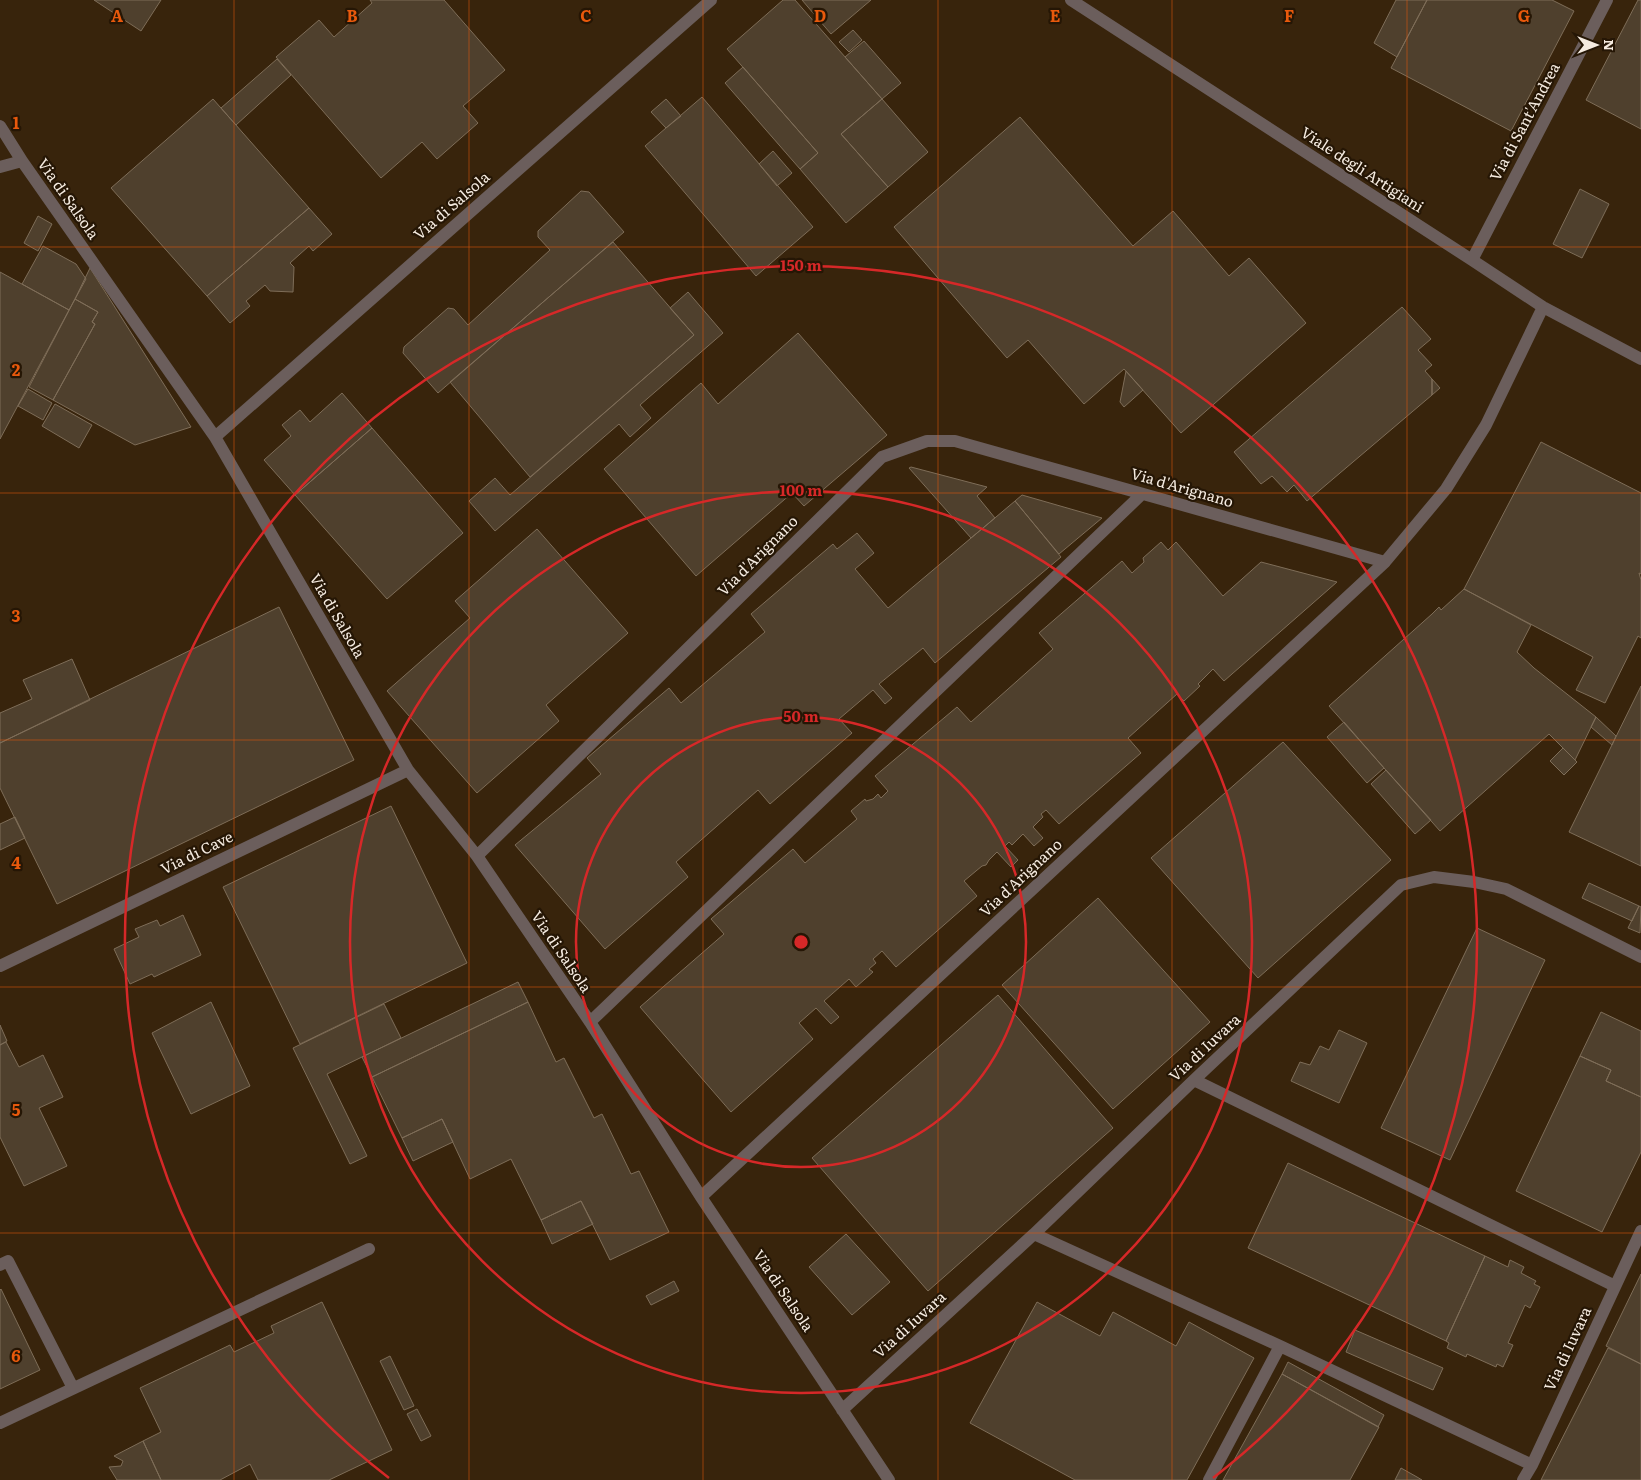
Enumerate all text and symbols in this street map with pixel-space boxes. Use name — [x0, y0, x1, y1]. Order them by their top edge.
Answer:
text: A — [111, 3, 123, 27]
text: B — [346, 3, 358, 27]
text: C — [580, 3, 592, 27]
text: D — [814, 3, 826, 27]
text: E — [1050, 3, 1061, 27]
text: F — [1284, 3, 1294, 27]
text: G — [1518, 3, 1530, 27]
north arrow — [1571, 20, 1621, 70]
text: N — [1600, 39, 1620, 51]
street label: Via di Sant'Andrea — [1483, 57, 1565, 185]
text: 1 — [13, 110, 20, 134]
street label: Viale degli Artigiani — [1297, 120, 1429, 217]
street label: Via di Salsola — [33, 153, 106, 244]
street label: Via di Salsola — [408, 165, 495, 245]
text: 150 m — [780, 253, 822, 276]
text: 2 — [12, 357, 21, 381]
street label: Via d'Arignano — [1128, 461, 1237, 512]
text: 100 m — [780, 478, 822, 501]
street label: Via d'Arignano — [711, 509, 803, 601]
street label: Via di Salsola — [305, 569, 372, 663]
text: 3 — [12, 603, 21, 627]
text: 50 m — [783, 704, 819, 727]
street label: Via di Cave — [156, 824, 237, 879]
street label: Via d'Arignano — [973, 832, 1067, 921]
text: 4 — [11, 850, 21, 874]
street label: Via di Salsola — [526, 906, 599, 998]
centre of rings — [792, 933, 810, 951]
street label: Via di Iuvara — [1163, 1007, 1246, 1086]
text: 5 — [12, 1097, 21, 1121]
street label: Via di Salsola — [748, 1245, 821, 1337]
street label: Via di Iuvara — [868, 1284, 951, 1363]
street label: Via di Iuvara — [1537, 1302, 1597, 1394]
text: 6 — [11, 1343, 21, 1367]

